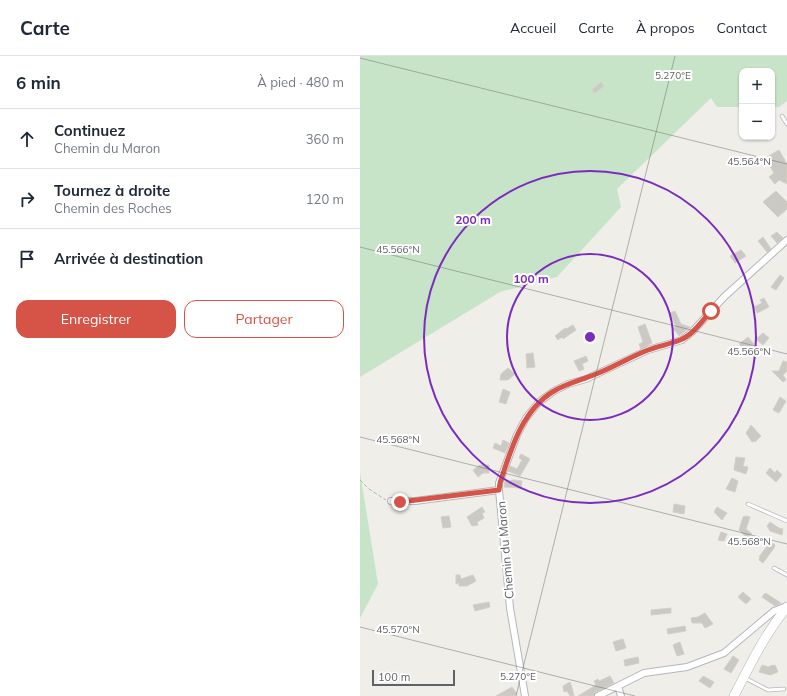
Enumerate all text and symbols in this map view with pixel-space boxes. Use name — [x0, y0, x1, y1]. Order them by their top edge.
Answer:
text: Carte — [20, 16, 70, 40]
text: Accueil — [510, 19, 556, 37]
text: Carte — [578, 19, 614, 37]
text: À propos — [636, 19, 695, 37]
text: Contact — [717, 19, 767, 37]
map controls — [739, 68, 775, 140]
button: + — [739, 68, 775, 104]
text: 5.270°E — [655, 69, 691, 82]
text: 6 min — [16, 72, 61, 93]
text: À pied · 480 m — [257, 74, 344, 90]
button: − — [739, 104, 775, 140]
text: Continuez — [54, 121, 125, 140]
icon: ahead — [16, 128, 38, 150]
text: 360 m — [306, 131, 344, 147]
text: Chemin du Maron — [54, 140, 160, 156]
text: 45.564°N — [727, 155, 771, 168]
text: Tournez à droite — [54, 181, 170, 200]
icon: right — [16, 188, 38, 210]
text: 120 m — [306, 191, 344, 207]
text: Chemin des Roches — [54, 200, 172, 216]
text: 200 m — [455, 212, 491, 227]
text: 45.566°N — [376, 243, 420, 256]
icon: arrive — [16, 248, 38, 270]
text: Arrivée à destination — [54, 249, 203, 268]
text: 100 m — [513, 271, 549, 286]
button: Enregistrer — [16, 300, 176, 338]
button: Partager — [184, 300, 344, 338]
route start — [702, 302, 720, 320]
centre of rings — [583, 330, 597, 344]
text: 45.566°N — [727, 345, 771, 358]
text: 45.568°N — [376, 433, 420, 446]
route end — [391, 493, 409, 511]
street label: Chemin du Maron — [493, 500, 517, 600]
text: 45.568°N — [727, 535, 771, 548]
text: 45.570°N — [376, 623, 420, 636]
scale bar — [372, 668, 455, 687]
text: 100 m — [378, 670, 410, 684]
text: 5.270°E — [500, 670, 536, 683]

